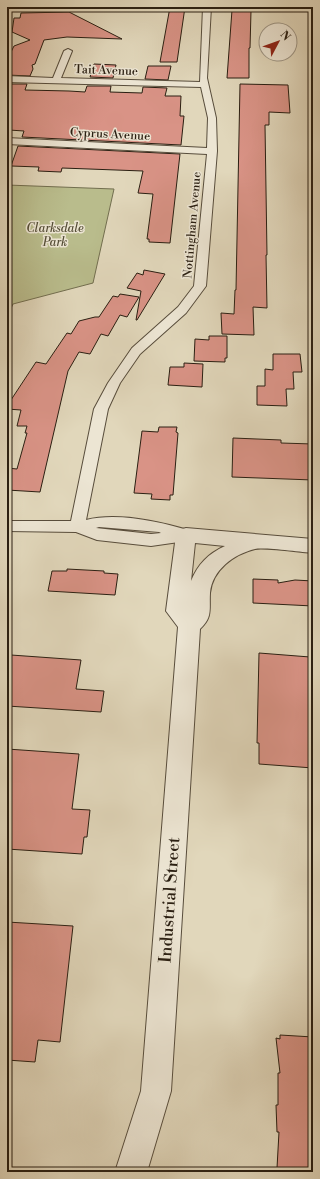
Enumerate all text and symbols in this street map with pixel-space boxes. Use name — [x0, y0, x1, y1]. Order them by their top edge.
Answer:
north arrow — [258, 22, 298, 62]
text: N — [277, 28, 293, 44]
street label: Tait Avenue — [74, 62, 138, 79]
street label: Cyprus Avenue — [69, 125, 151, 144]
street label: Nottingham Avenue — [180, 171, 205, 279]
park label: Clarksdale Park — [26, 221, 84, 250]
street label: Industrial Street — [155, 836, 185, 964]

